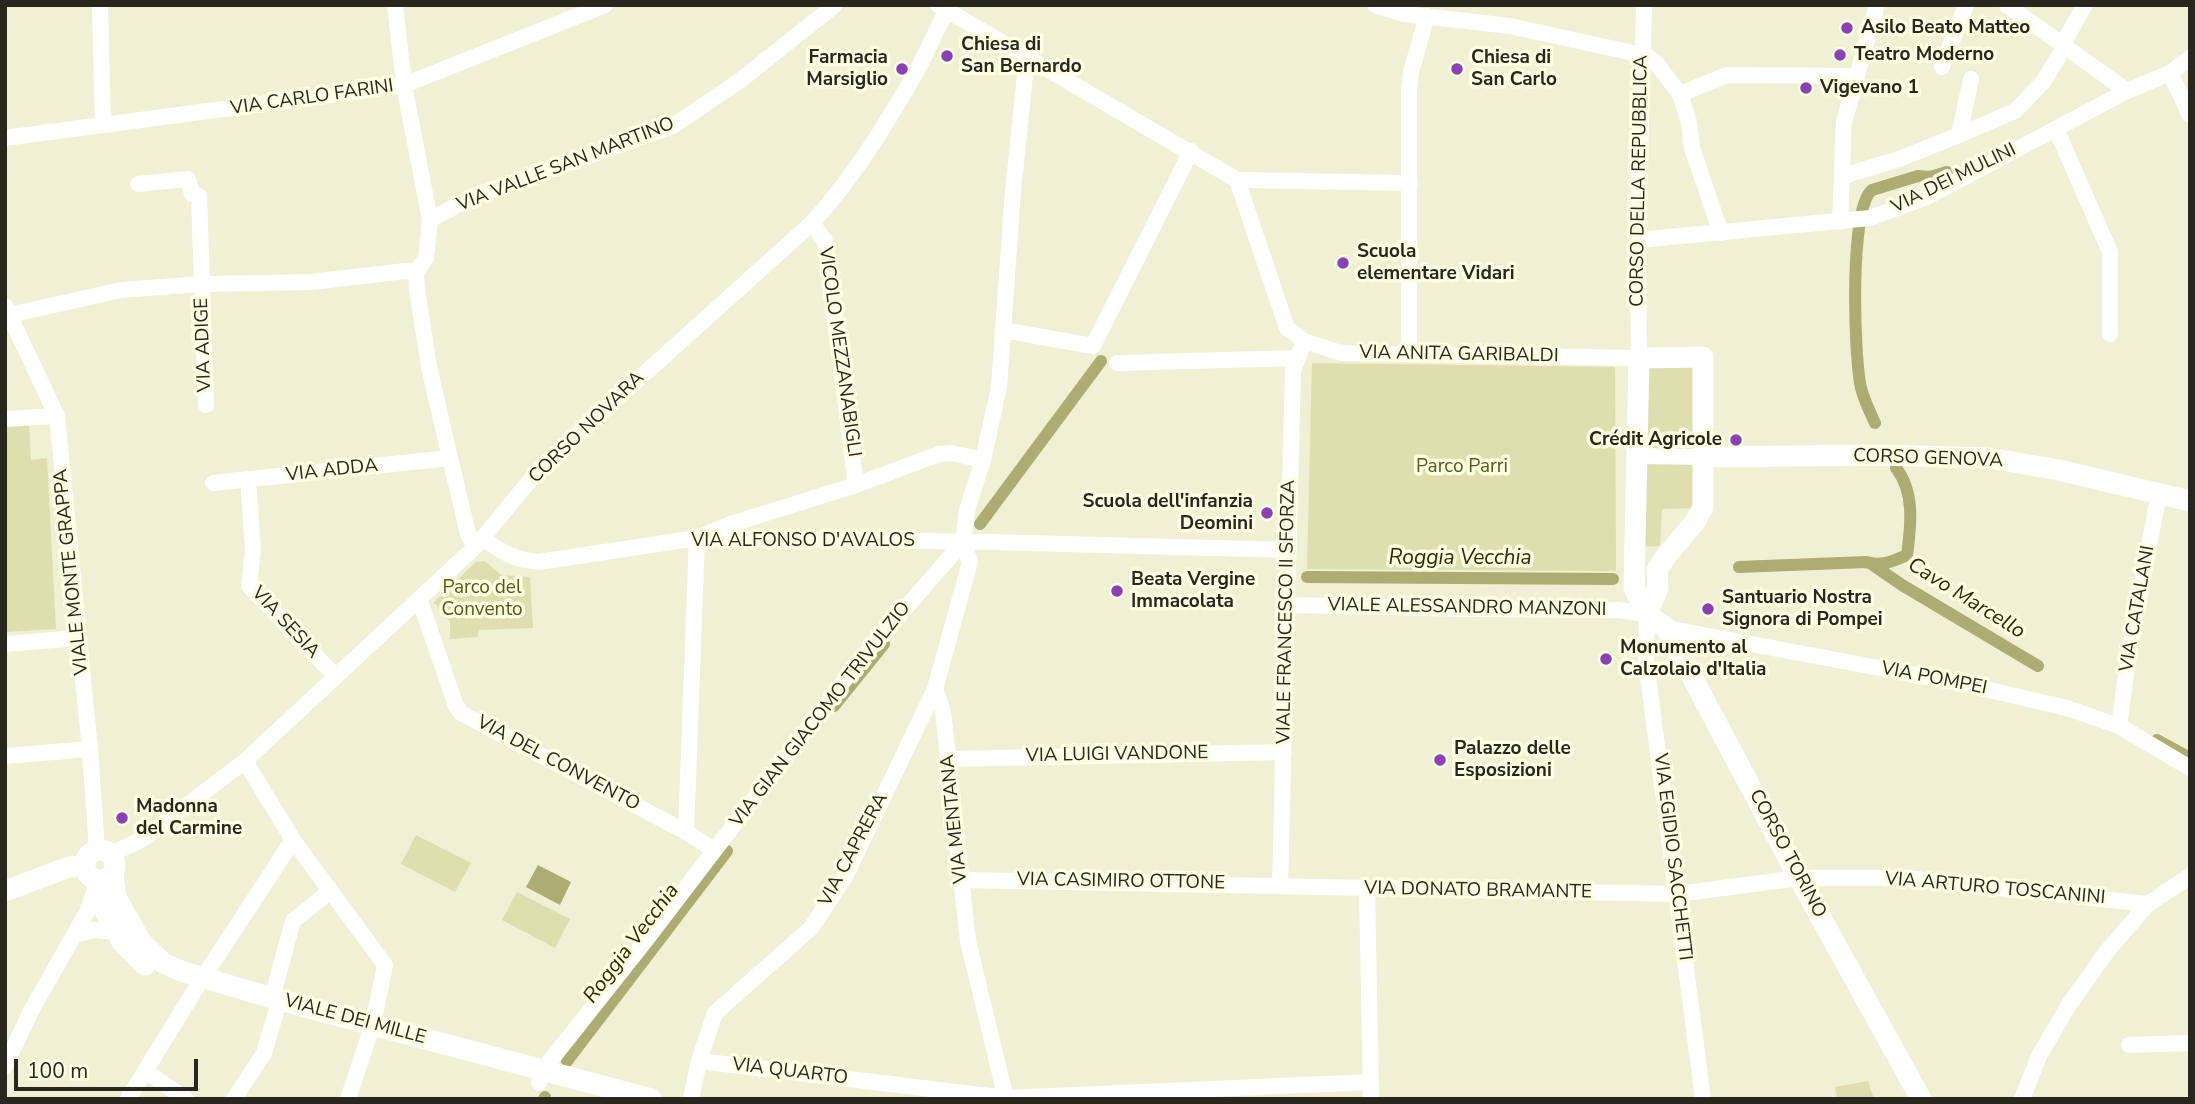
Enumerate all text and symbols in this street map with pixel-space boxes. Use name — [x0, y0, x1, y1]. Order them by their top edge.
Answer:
place label: Asilo Beato Matteo — [1861, 17, 2030, 39]
marker: Asilo Beato Matteo — [1839, 20, 1855, 36]
place label: Chiesa di San Bernardo — [961, 34, 1082, 78]
place label: Teatro Moderno — [1854, 44, 1994, 66]
place label: Farmacia Marsiglio — [806, 47, 888, 91]
place label: Chiesa di San Carlo — [1471, 47, 1557, 91]
marker: Teatro Moderno — [1832, 47, 1848, 63]
marker: Chiesa di San Bernardo — [939, 48, 955, 64]
street label: CORSO DELLA REPUBBLICA — [1626, 55, 1654, 307]
marker: Farmacia Marsiglio — [894, 61, 910, 77]
marker: Chiesa di San Carlo — [1449, 61, 1465, 77]
street label: VIA CARLO FARINI — [229, 75, 395, 121]
place label: Vigevano 1 — [1820, 77, 1919, 99]
marker: Vigevano 1 — [1798, 80, 1814, 96]
street label: VIA VALLE SAN MARTINO — [454, 113, 678, 217]
street label: VIA DEI MULINI — [1888, 139, 2020, 219]
place label: Scuola elementare Vidari — [1357, 241, 1515, 285]
street label: VICOLO MEZZANABIGLI — [813, 245, 865, 459]
marker: Scuola elementare Vidari — [1335, 255, 1351, 271]
street label: VIA ADIGE — [191, 297, 217, 393]
street label: VIA ANITA GARIBALDI — [1359, 342, 1559, 368]
street label: CORSO NOVARA — [525, 367, 649, 489]
place label: Crédit Agricole — [1589, 429, 1722, 451]
marker: Crédit Agricole — [1728, 432, 1744, 448]
street label: CORSO GENOVA — [1853, 445, 2003, 473]
street label: VIA ADDA — [285, 455, 379, 487]
park label: Parco Parri — [1416, 456, 1508, 478]
street label: VIALE MONTE GRAPPA — [50, 468, 94, 676]
street label: VIALE FRANCESCO II SFORZA — [1273, 480, 1301, 744]
place label: Scuola dell'infanzia Deomini — [1082, 491, 1253, 535]
marker: Scuola dell'infanzia Deomini — [1259, 505, 1275, 521]
street label: VIA ALFONSO D'AVALOS — [691, 530, 915, 552]
street label: VIA CATALANI — [2116, 544, 2160, 674]
water label: Roggia Vecchia — [1388, 546, 1532, 572]
water label: Cavo Marcello — [1903, 553, 2029, 645]
place label: Beata Vergine Immacolata — [1131, 569, 1255, 613]
park label: Parco del Convento — [441, 577, 523, 621]
street label: VIA SESIA — [246, 582, 324, 664]
marker: Beata Vergine Immacolata — [1109, 583, 1125, 599]
place label: Santuario Nostra Signora di Pompei — [1722, 587, 1883, 631]
street label: VIALE ALESSANDRO MANZONI — [1327, 594, 1607, 622]
street label: VIA GIAN GIACOMO TRIVULZIO — [726, 598, 916, 832]
marker: Santuario Nostra Signora di Pompei — [1700, 601, 1716, 617]
place label: Monumento al Calzolaio d'Italia — [1620, 637, 1766, 681]
marker: Monumento al Calzolaio d'Italia — [1598, 651, 1614, 667]
street label: VIA POMPEI — [1879, 658, 1989, 700]
street label: VIA DEL CONVENTO — [473, 711, 643, 817]
place label: Palazzo delle Esposizioni — [1454, 738, 1571, 782]
street label: VIA LUIGI VANDONE — [1026, 742, 1208, 768]
marker: Palazzo delle Esposizioni — [1432, 752, 1448, 768]
street label: VIA EGIDIO SACCHETTI — [1648, 752, 1696, 962]
street label: VIA MENTANA — [937, 753, 973, 885]
street label: CORSO TORINO — [1744, 786, 1830, 922]
street label: VIA CAPRERA — [815, 789, 893, 911]
place label: Madonna del Carmine — [136, 796, 242, 840]
marker: Madonna del Carmine — [114, 810, 130, 826]
street label: VIA ARTURO TOSCANINI — [1884, 868, 2106, 910]
street label: VIA CASIMIRO OTTONE — [1017, 869, 1225, 895]
street label: VIA DONATO BRAMANTE — [1364, 878, 1592, 904]
water label: Roggia Vecchia — [579, 879, 685, 1009]
street label: VIALE DEI MILLE — [282, 990, 428, 1050]
scale bar — [18, 1044, 201, 1088]
street label: VIA QUARTO — [731, 1054, 849, 1090]
text: 100 m — [27, 1057, 88, 1085]

